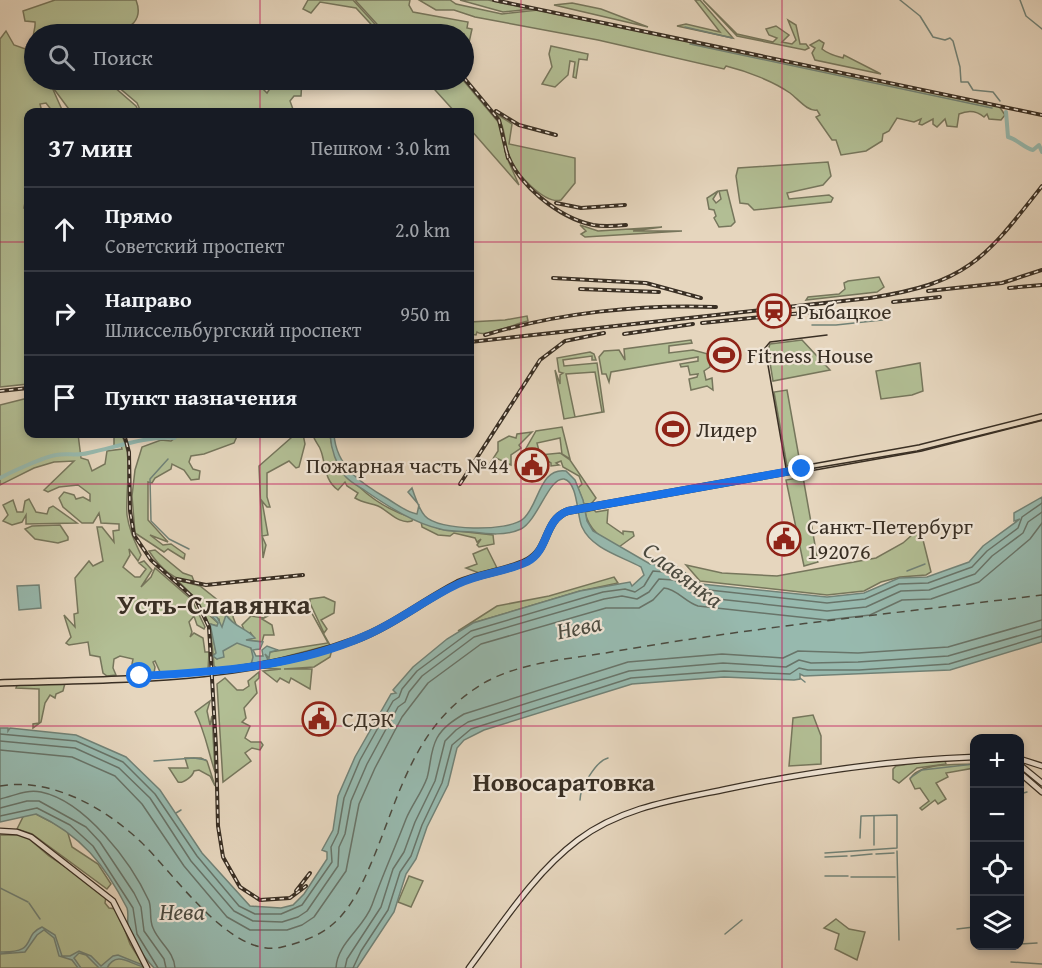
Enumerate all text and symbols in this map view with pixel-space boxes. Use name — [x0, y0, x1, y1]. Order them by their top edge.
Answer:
search box — [24, 24, 474, 90]
icon: search — [45, 41, 78, 74]
text: Поиск — [93, 41, 153, 73]
text: 37 мин — [48, 128, 133, 167]
text: Пешком · 3.0 km — [310, 133, 450, 162]
text: Прямо — [105, 199, 172, 231]
icon: ahead — [48, 213, 81, 246]
text: 2.0 km — [395, 215, 450, 244]
text: Советский проспект — [105, 231, 284, 260]
text: Направо — [105, 283, 192, 315]
station icon: Рыбацкое — [756, 293, 792, 329]
place label: Рыбацкое — [797, 295, 892, 327]
icon: right — [48, 297, 81, 330]
text: 950 m — [400, 299, 450, 328]
text: Шлиссельбургский проспект — [105, 315, 361, 344]
sports icon: Fitness House — [706, 337, 742, 373]
place label: Fitness House — [747, 339, 873, 371]
icon: arrive — [48, 381, 81, 414]
text: Пункт назначения — [105, 381, 297, 413]
sports icon: Лидер — [655, 411, 691, 447]
place label: Лидер — [696, 413, 757, 445]
public building icon: Пожарная часть №44 — [514, 447, 550, 483]
place label: Пожарная часть №44 — [306, 449, 509, 481]
route end — [788, 455, 814, 481]
place label: Санкт-Петербург 192076 — [807, 510, 974, 567]
public building icon: Санкт-Петербург 192076 — [766, 521, 802, 557]
water label: Славянка — [636, 533, 731, 616]
district label: Усть-Славянка — [117, 583, 311, 624]
water label: Нева — [553, 605, 605, 648]
route start — [126, 662, 152, 688]
public building icon: СДЭК — [301, 701, 337, 737]
place label: СДЭК — [342, 703, 395, 735]
map controls — [970, 734, 1024, 950]
button: + — [970, 734, 1024, 788]
district label: Новосаратовка — [473, 762, 656, 801]
button: − — [970, 788, 1024, 842]
button: locate — [970, 842, 1024, 896]
water label: Нева — [159, 894, 205, 929]
button: layers — [970, 896, 1024, 950]

